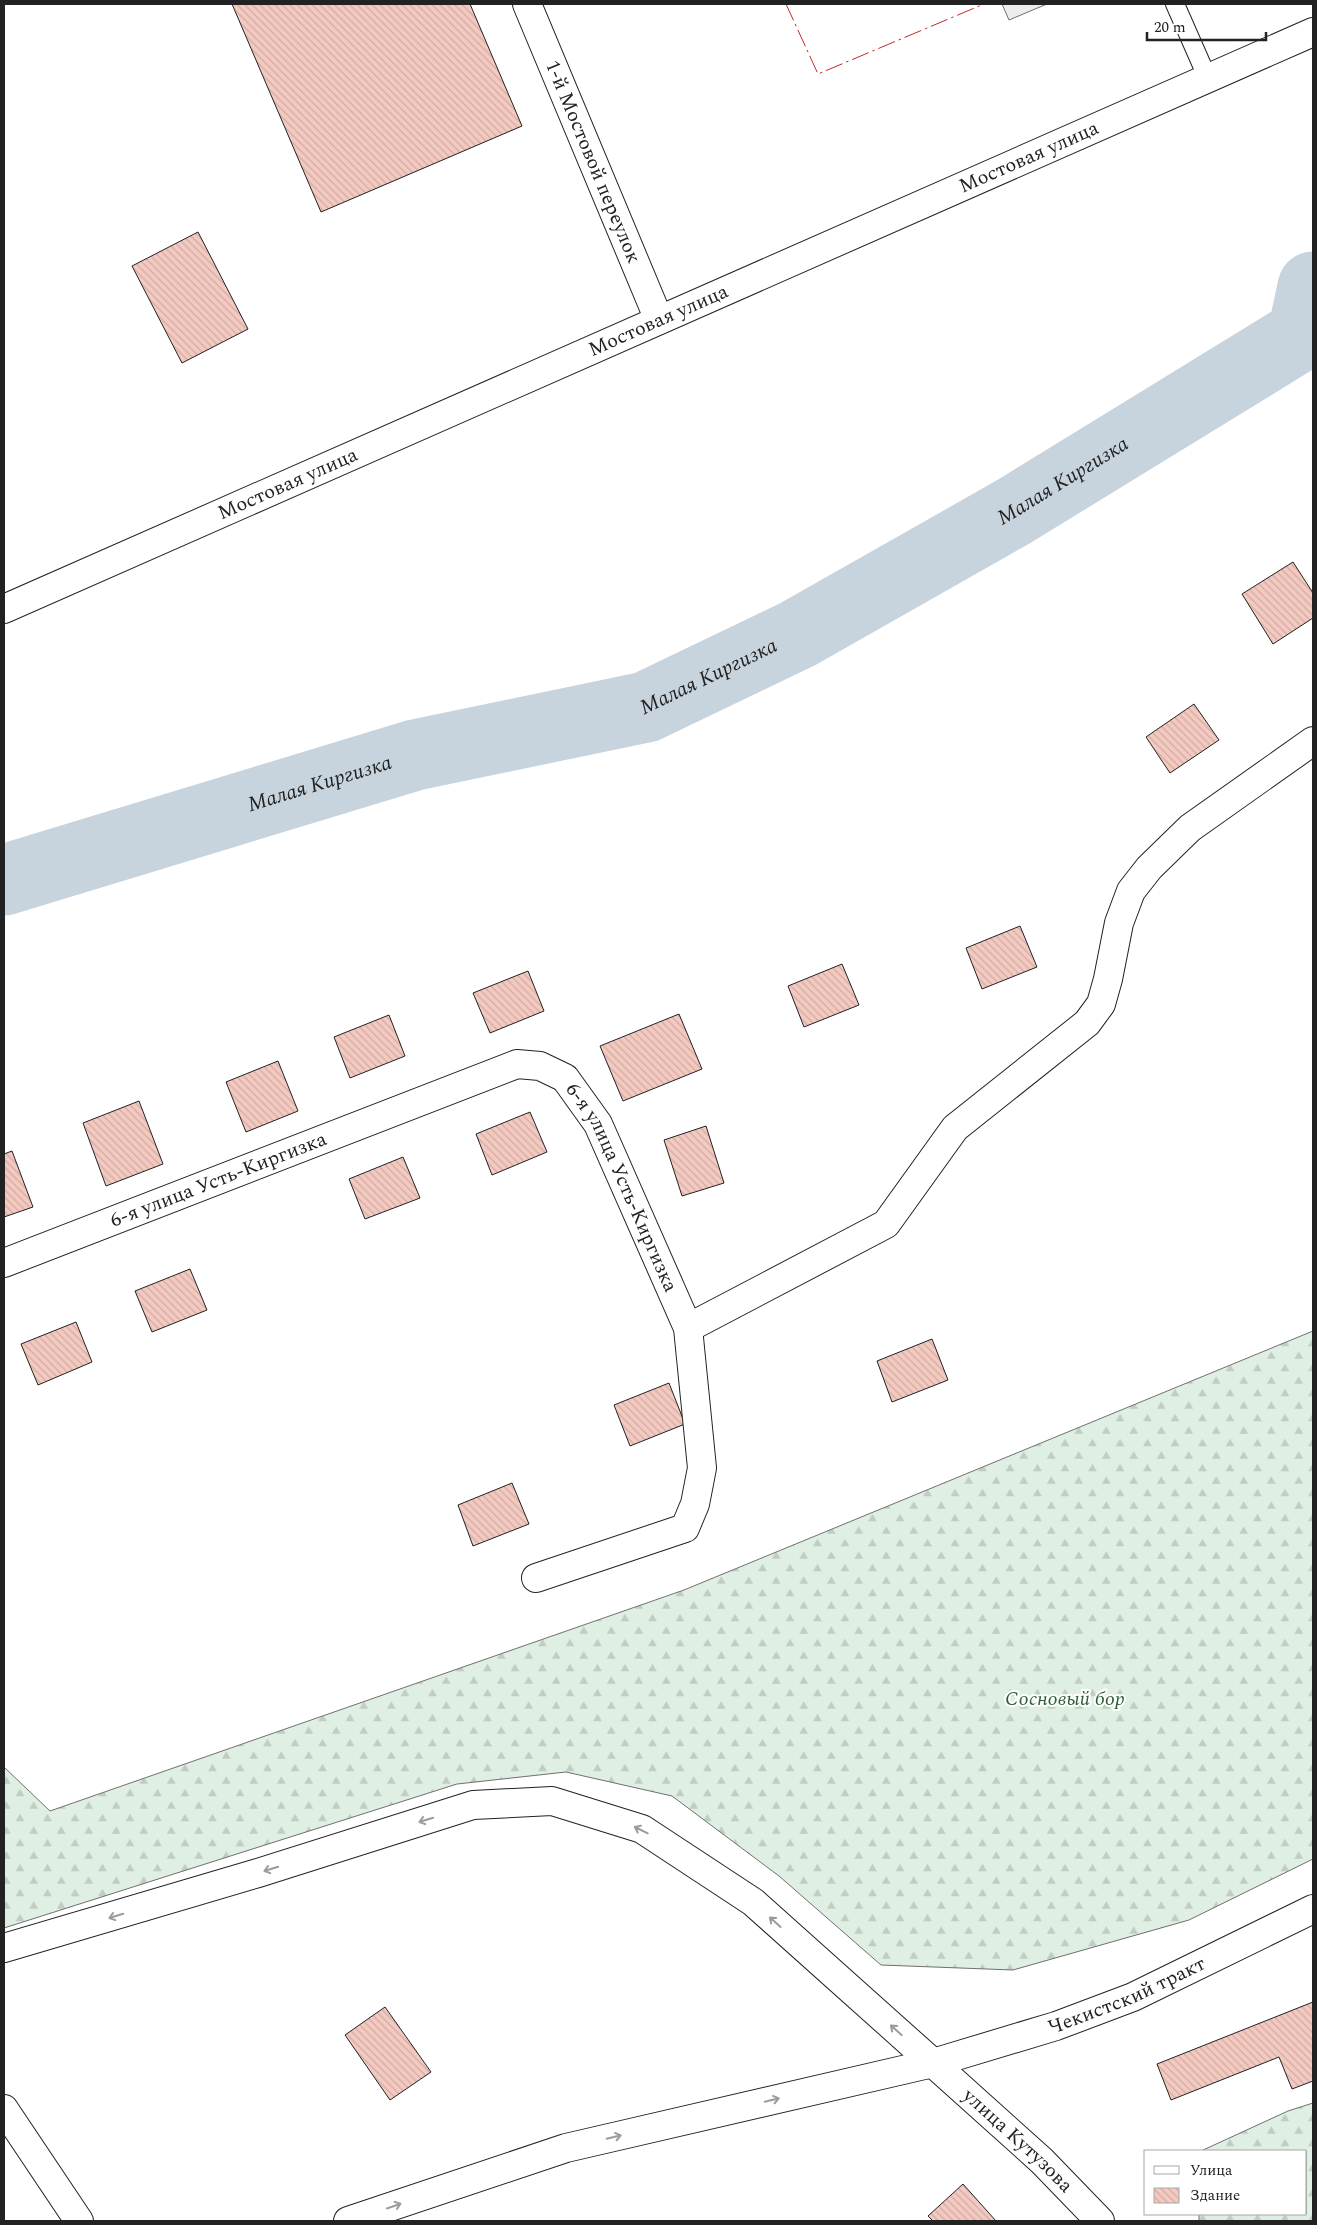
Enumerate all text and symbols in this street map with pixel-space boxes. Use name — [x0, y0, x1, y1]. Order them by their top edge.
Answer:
scale bar — [1147, 10, 1266, 42]
text: 20 m — [1154, 16, 1186, 39]
street label: 1-й Мостовой переулок — [537, 56, 649, 268]
street label: Мостовая улица — [954, 113, 1104, 201]
street label: Мостовая улица — [583, 276, 733, 365]
water label: Малая Киргизка — [991, 428, 1135, 534]
street label: Мостовая улица — [213, 440, 363, 528]
water label: Малая Киргизка — [634, 630, 783, 724]
water label: Малая Киргизка — [244, 747, 396, 821]
street label: 6-я улица Усть-Киргизка — [558, 1076, 685, 1297]
street label: 6-я улица Усть-Киргизка — [106, 1124, 331, 1235]
park label: Сосновый бор — [1005, 1684, 1125, 1714]
one-way arrow — [419, 1816, 435, 1825]
one-way arrow — [634, 1825, 649, 1835]
one-way arrow — [263, 1864, 279, 1874]
one-way arrow — [108, 1911, 124, 1921]
one-way arrow — [769, 1916, 782, 1928]
street label: Чекистский тракт — [1045, 1949, 1211, 2043]
one-way arrow — [890, 2025, 903, 2036]
street label: улица Кутузова — [955, 2081, 1080, 2200]
one-way arrow — [764, 2095, 780, 2104]
one-way arrow — [605, 2132, 621, 2141]
legend — [1144, 2150, 1307, 2215]
text: Улица — [1190, 2159, 1233, 2182]
text: Здание — [1190, 2184, 1240, 2207]
one-way arrow — [386, 2200, 402, 2210]

